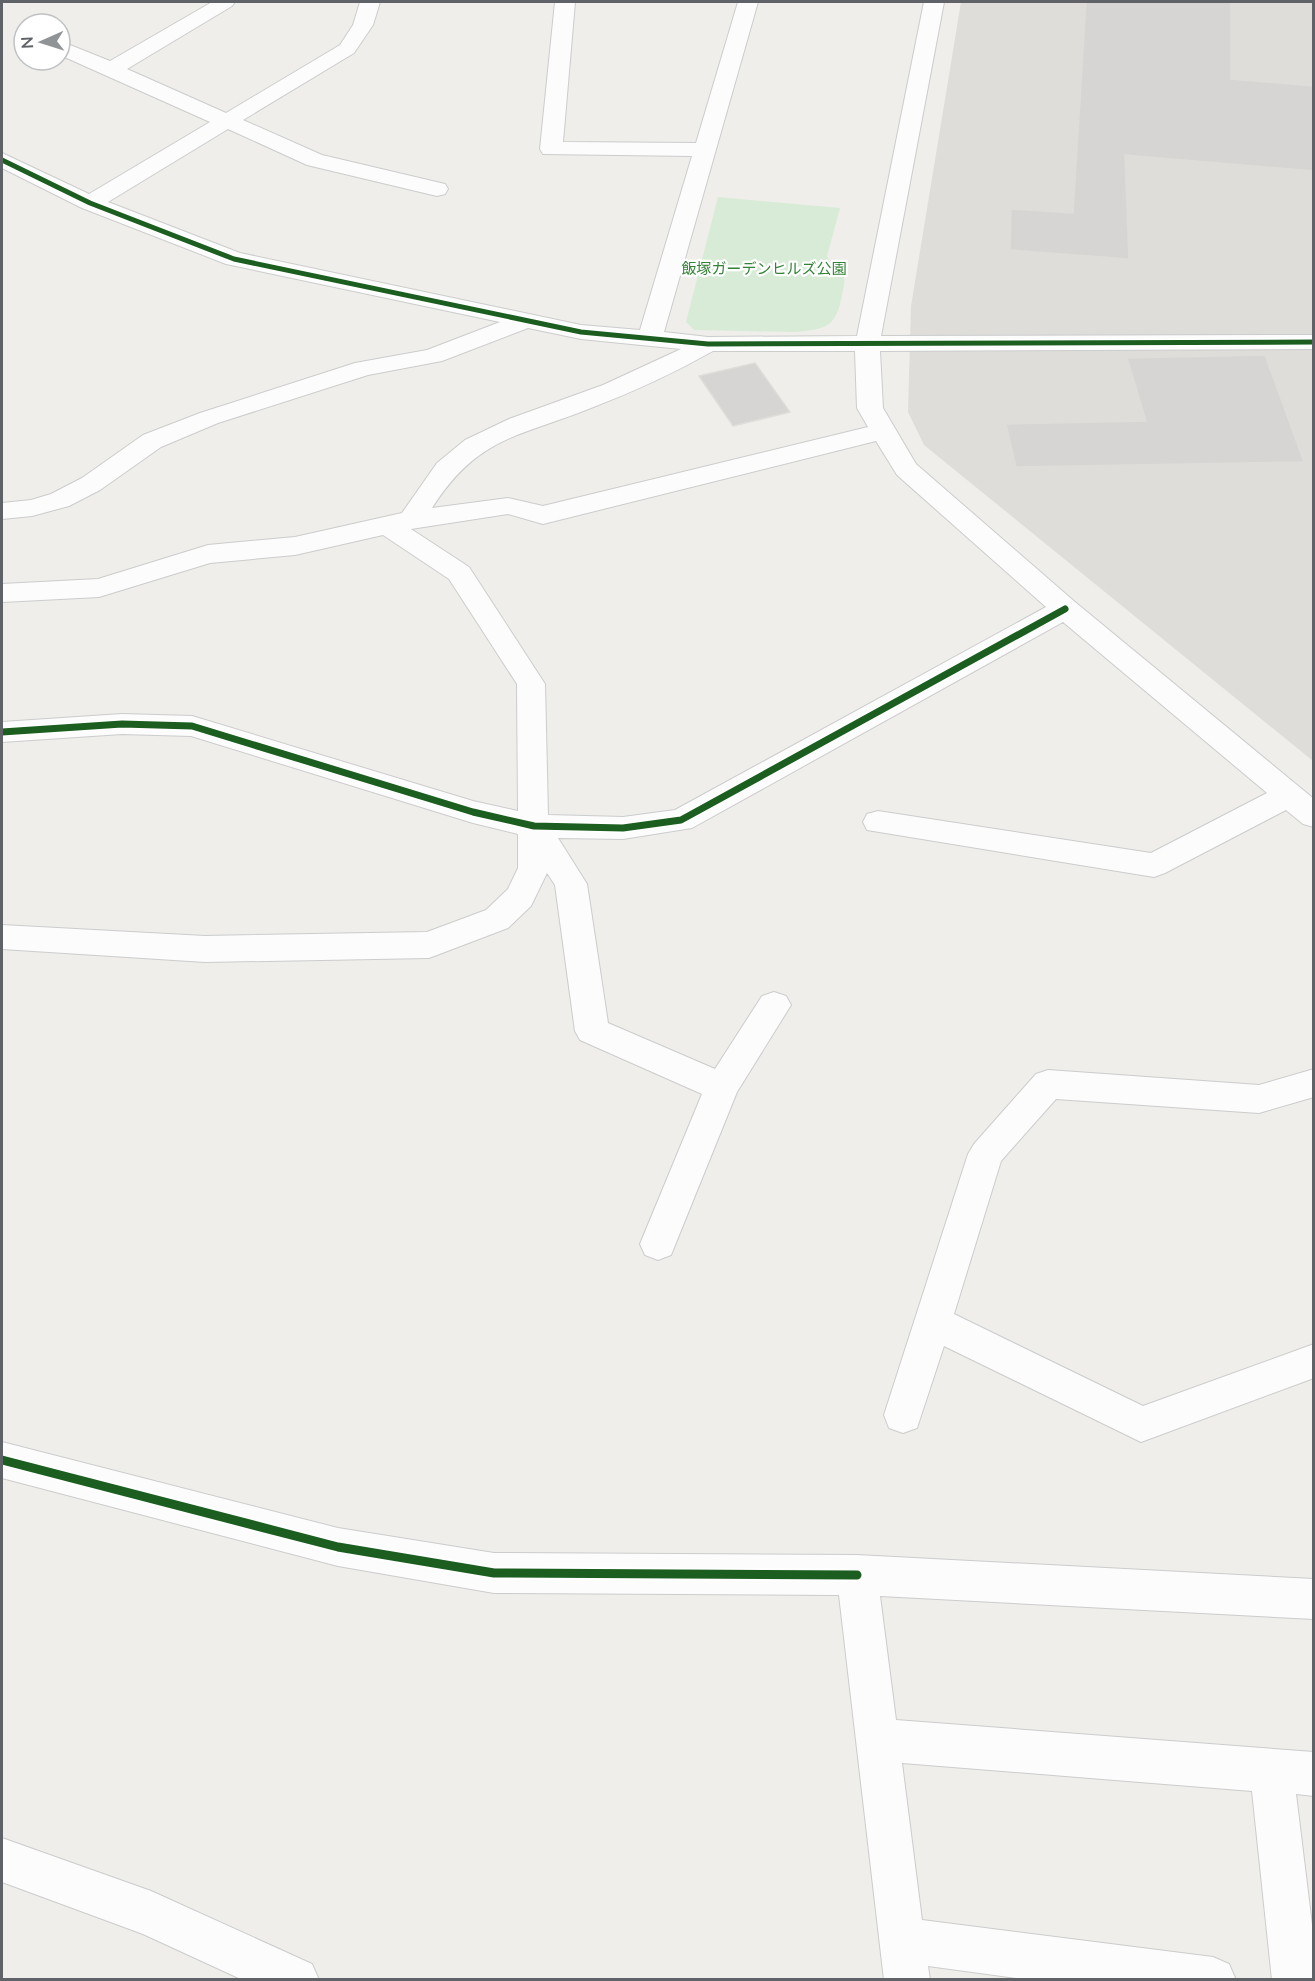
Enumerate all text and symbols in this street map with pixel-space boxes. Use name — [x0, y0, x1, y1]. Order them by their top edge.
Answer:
north arrow — [12, 12, 72, 72]
text: N — [17, 36, 36, 49]
park label: 飯塚ガーデンヒルズ公園 — [681, 259, 847, 277]

